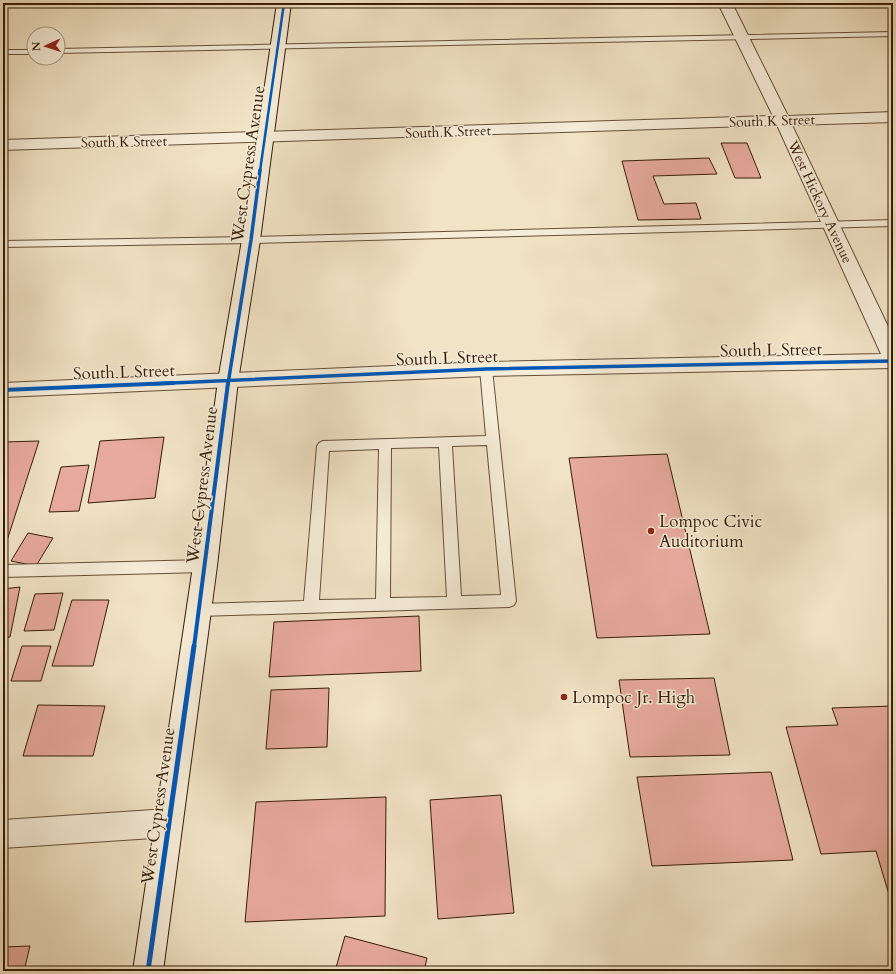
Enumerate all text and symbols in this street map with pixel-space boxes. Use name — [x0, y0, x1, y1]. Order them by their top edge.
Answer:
north arrow — [26, 26, 66, 66]
text: N — [29, 41, 44, 52]
street label: West Cypress Avenue — [225, 84, 270, 245]
street label: South K Street — [729, 110, 816, 132]
street label: South K Street — [405, 121, 492, 143]
street label: South K Street — [81, 132, 168, 152]
street label: West Hickory Avenue — [783, 137, 857, 266]
street label: South L Street — [720, 338, 823, 362]
street label: South L Street — [396, 345, 499, 371]
street label: South L Street — [73, 359, 176, 385]
street label: West Cypress Avenue — [181, 405, 223, 566]
place label: Lompoc Civic Auditorium — [659, 510, 763, 553]
marker: Lompoc Civic Auditorium — [646, 526, 656, 536]
place label: Lompoc Jr. High — [572, 686, 696, 709]
marker: Lompoc Jr. High — [559, 692, 569, 702]
street label: West Cypress Avenue — [135, 726, 180, 887]

